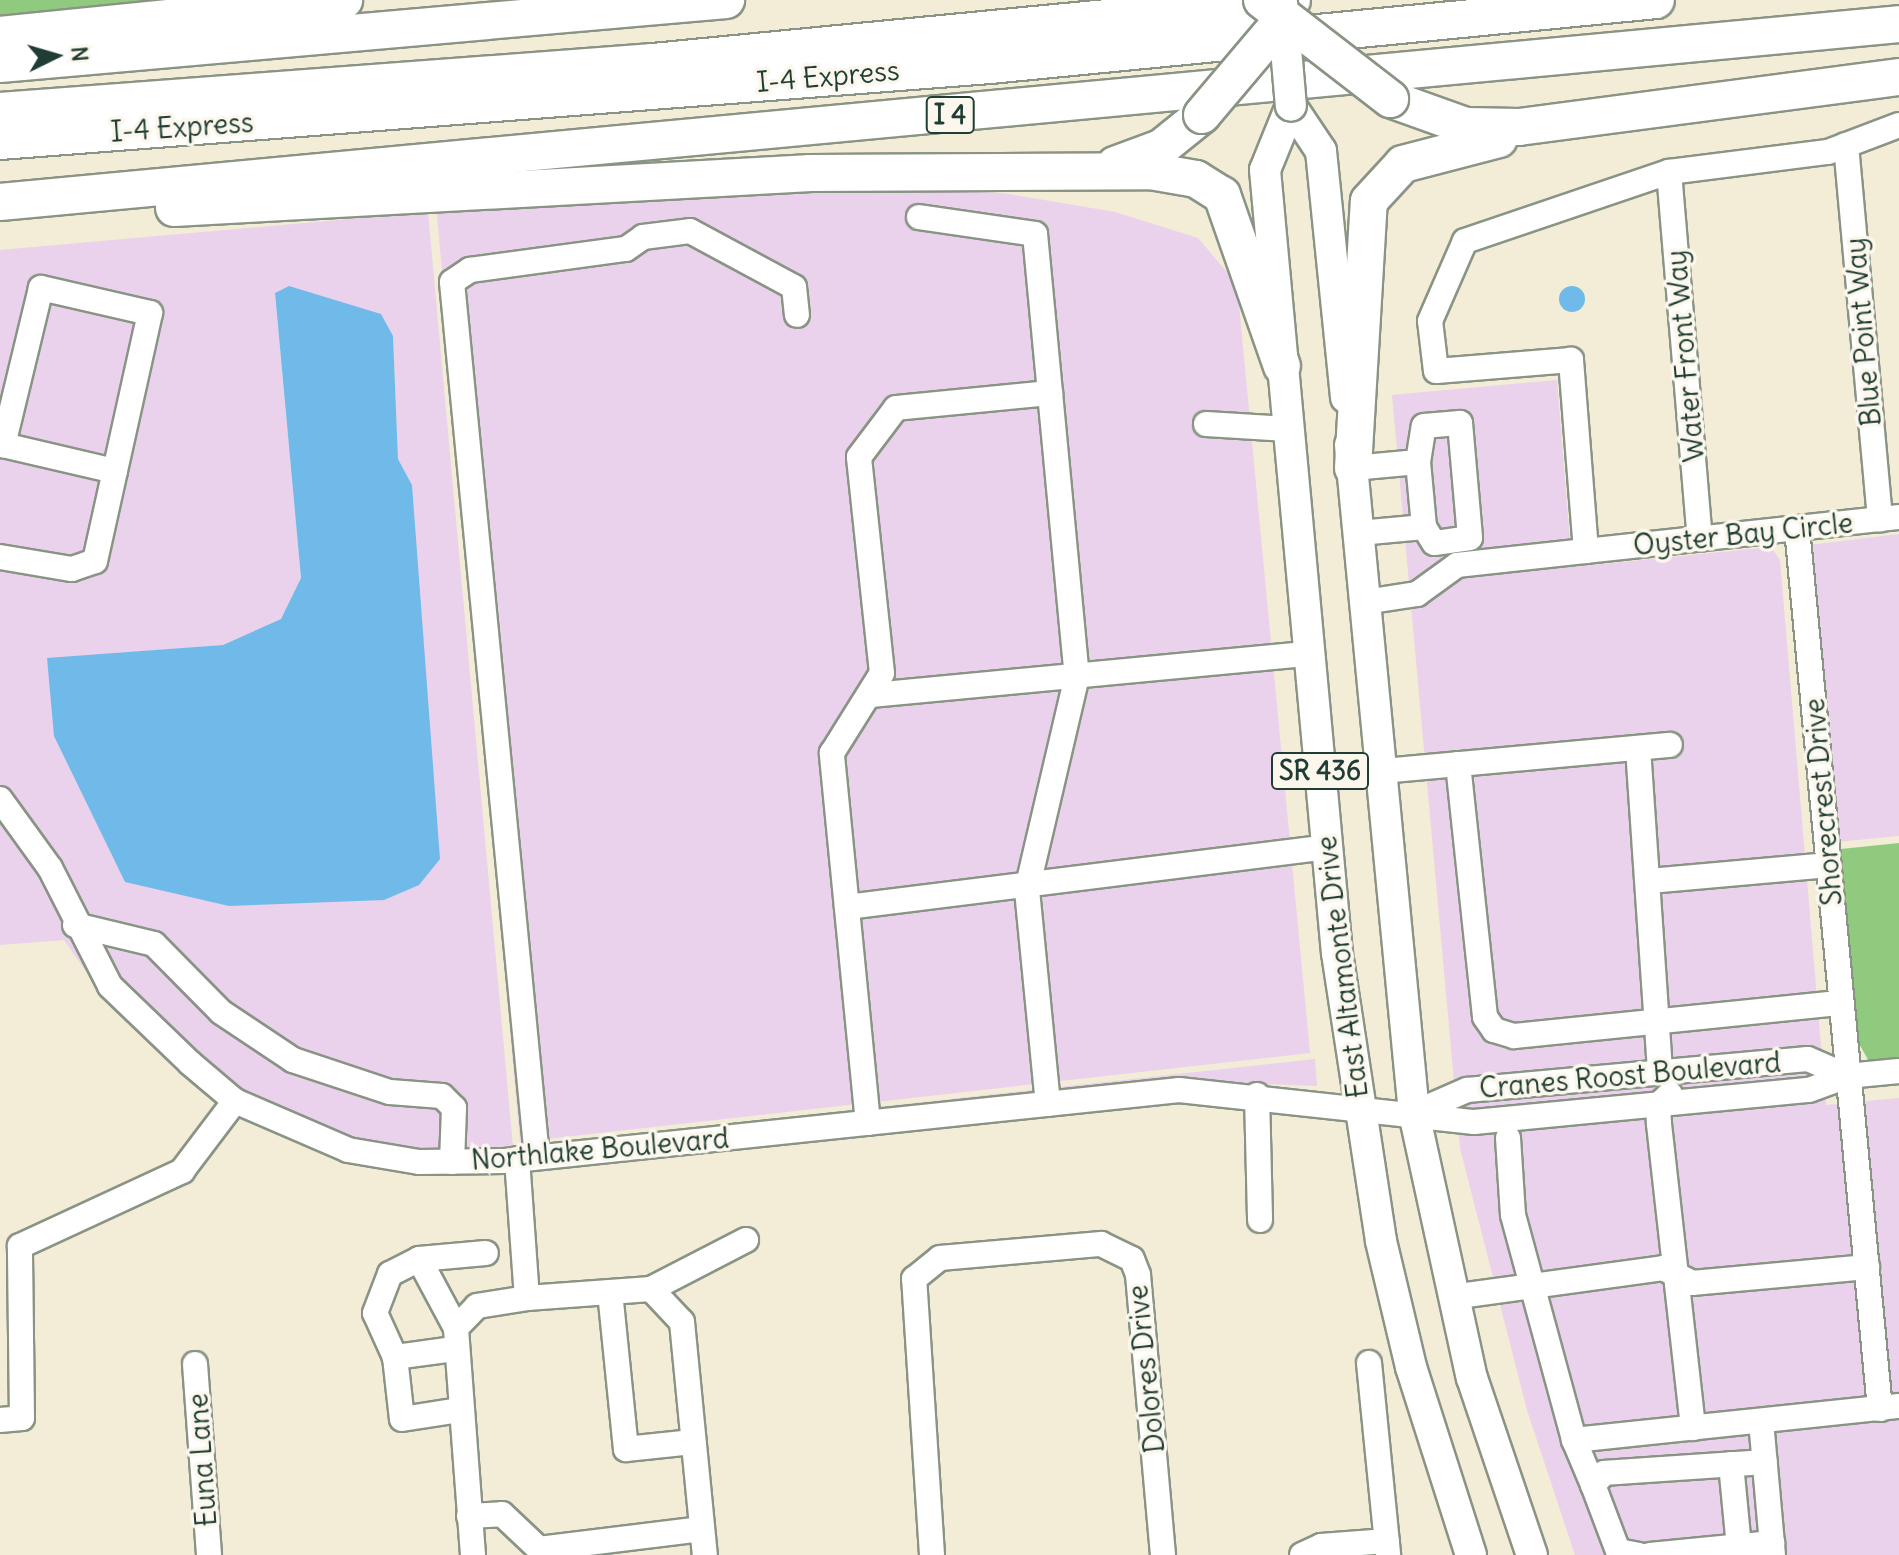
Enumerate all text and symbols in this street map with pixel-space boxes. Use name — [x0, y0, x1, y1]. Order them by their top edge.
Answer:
north arrow — [16, 16, 96, 96]
text: N — [65, 45, 95, 63]
street label: I-4 Express — [755, 53, 901, 99]
road number: I 4 — [924, 93, 976, 137]
street label: I-4 Express — [109, 105, 255, 149]
street label: Blue Point Way — [1838, 236, 1888, 428]
street label: Water Front Way — [1659, 249, 1711, 463]
street label: Oyster Bay Circle — [1631, 506, 1855, 562]
street label: Shorecrest Drive — [1797, 697, 1849, 907]
road number: SR 436 — [1270, 749, 1370, 793]
street label: East Altamonte Drive — [1309, 834, 1375, 1100]
street label: Cranes Roost Boulevard — [1478, 1045, 1782, 1105]
street label: Northlake Boulevard — [470, 1121, 730, 1177]
street label: Dolores Drive — [1120, 1283, 1172, 1455]
street label: Euna Lane — [181, 1392, 223, 1528]

